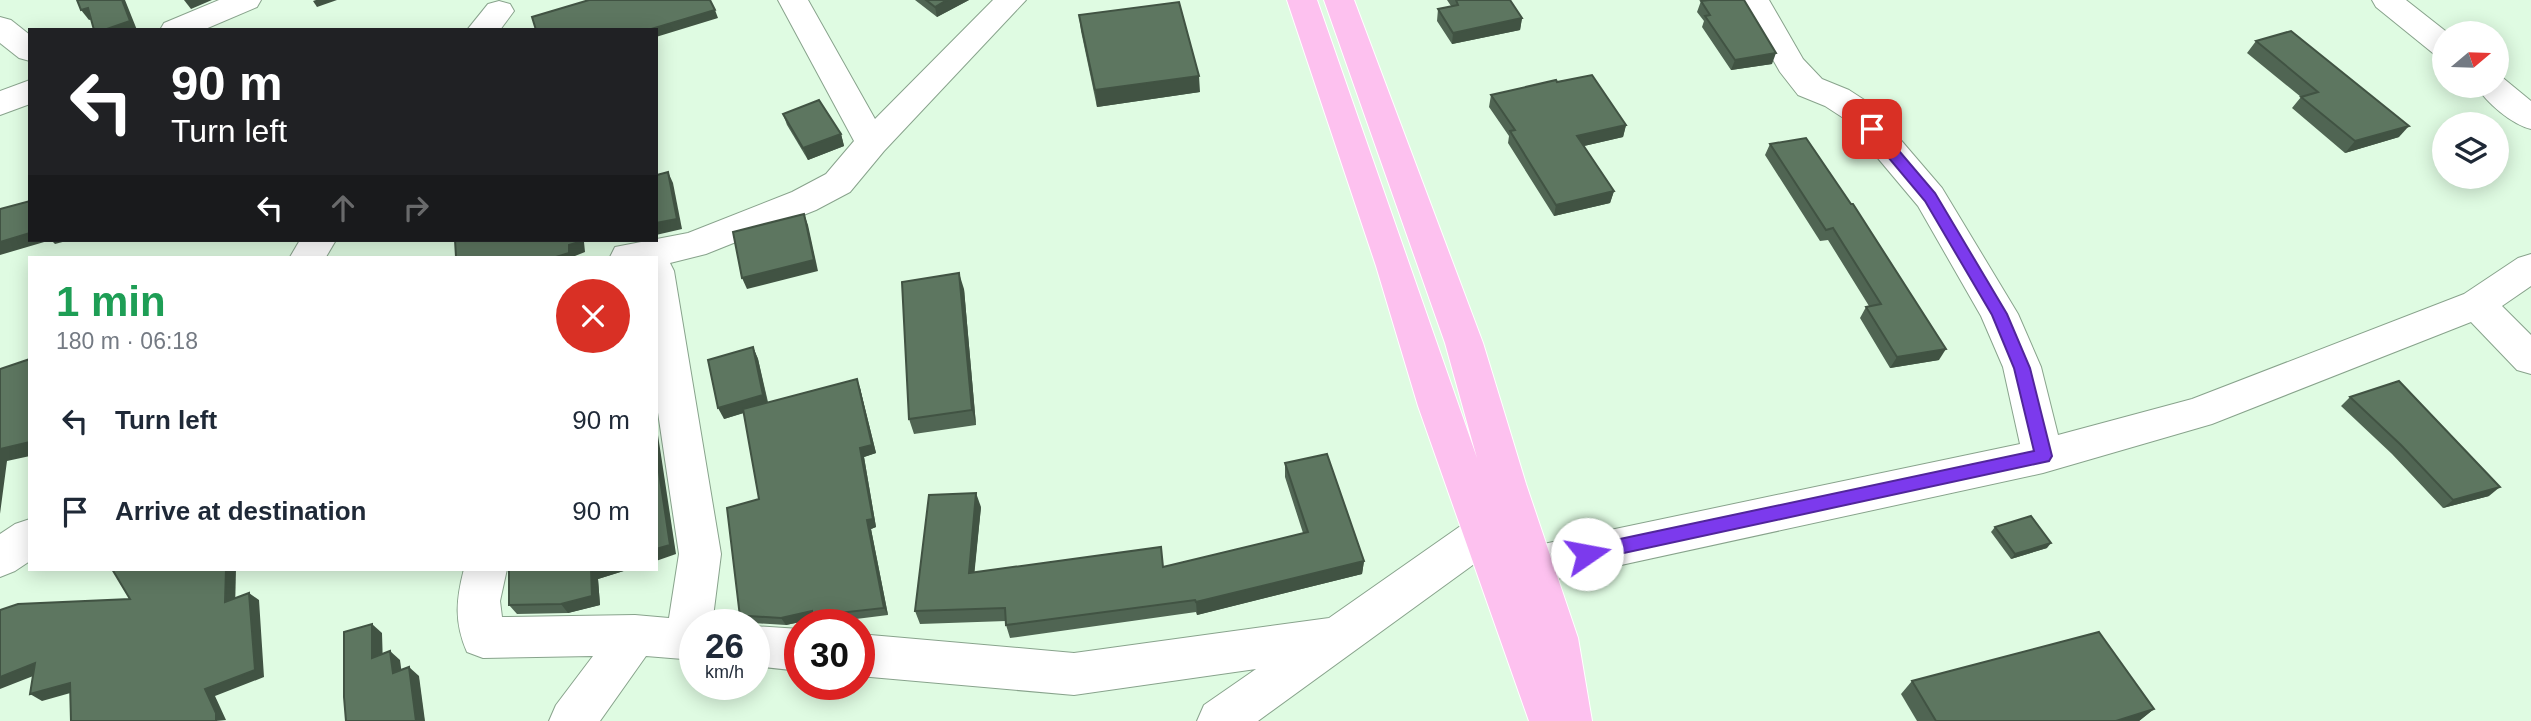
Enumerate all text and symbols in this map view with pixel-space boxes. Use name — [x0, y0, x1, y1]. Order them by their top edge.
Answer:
north arrow — [2432, 21, 2510, 98]
map controls — [2432, 21, 2509, 189]
icon: left — [56, 56, 147, 147]
text: 90 m — [171, 56, 283, 110]
pin — [1842, 99, 1902, 159]
icon: arrive — [1853, 110, 1891, 148]
button: layers — [2432, 112, 2509, 189]
text: Turn left — [171, 113, 287, 149]
icon: left — [251, 189, 289, 227]
icon: ahead — [324, 189, 362, 227]
icon: right — [397, 189, 435, 227]
text: 1 min — [56, 278, 166, 325]
button: close — [556, 279, 630, 353]
text: 180 m · 06:18 — [56, 328, 198, 354]
icon: left — [56, 402, 94, 440]
text: Turn left — [115, 405, 217, 435]
text: 90 m — [572, 405, 630, 435]
icon: arrive — [56, 493, 94, 531]
text: Arrive at destination — [115, 496, 366, 526]
text: 90 m — [572, 496, 630, 526]
position arrow — [1550, 517, 1624, 591]
speed limit sign: 30 — [784, 609, 875, 700]
text: 26 — [705, 626, 744, 665]
text: km/h — [705, 662, 744, 682]

